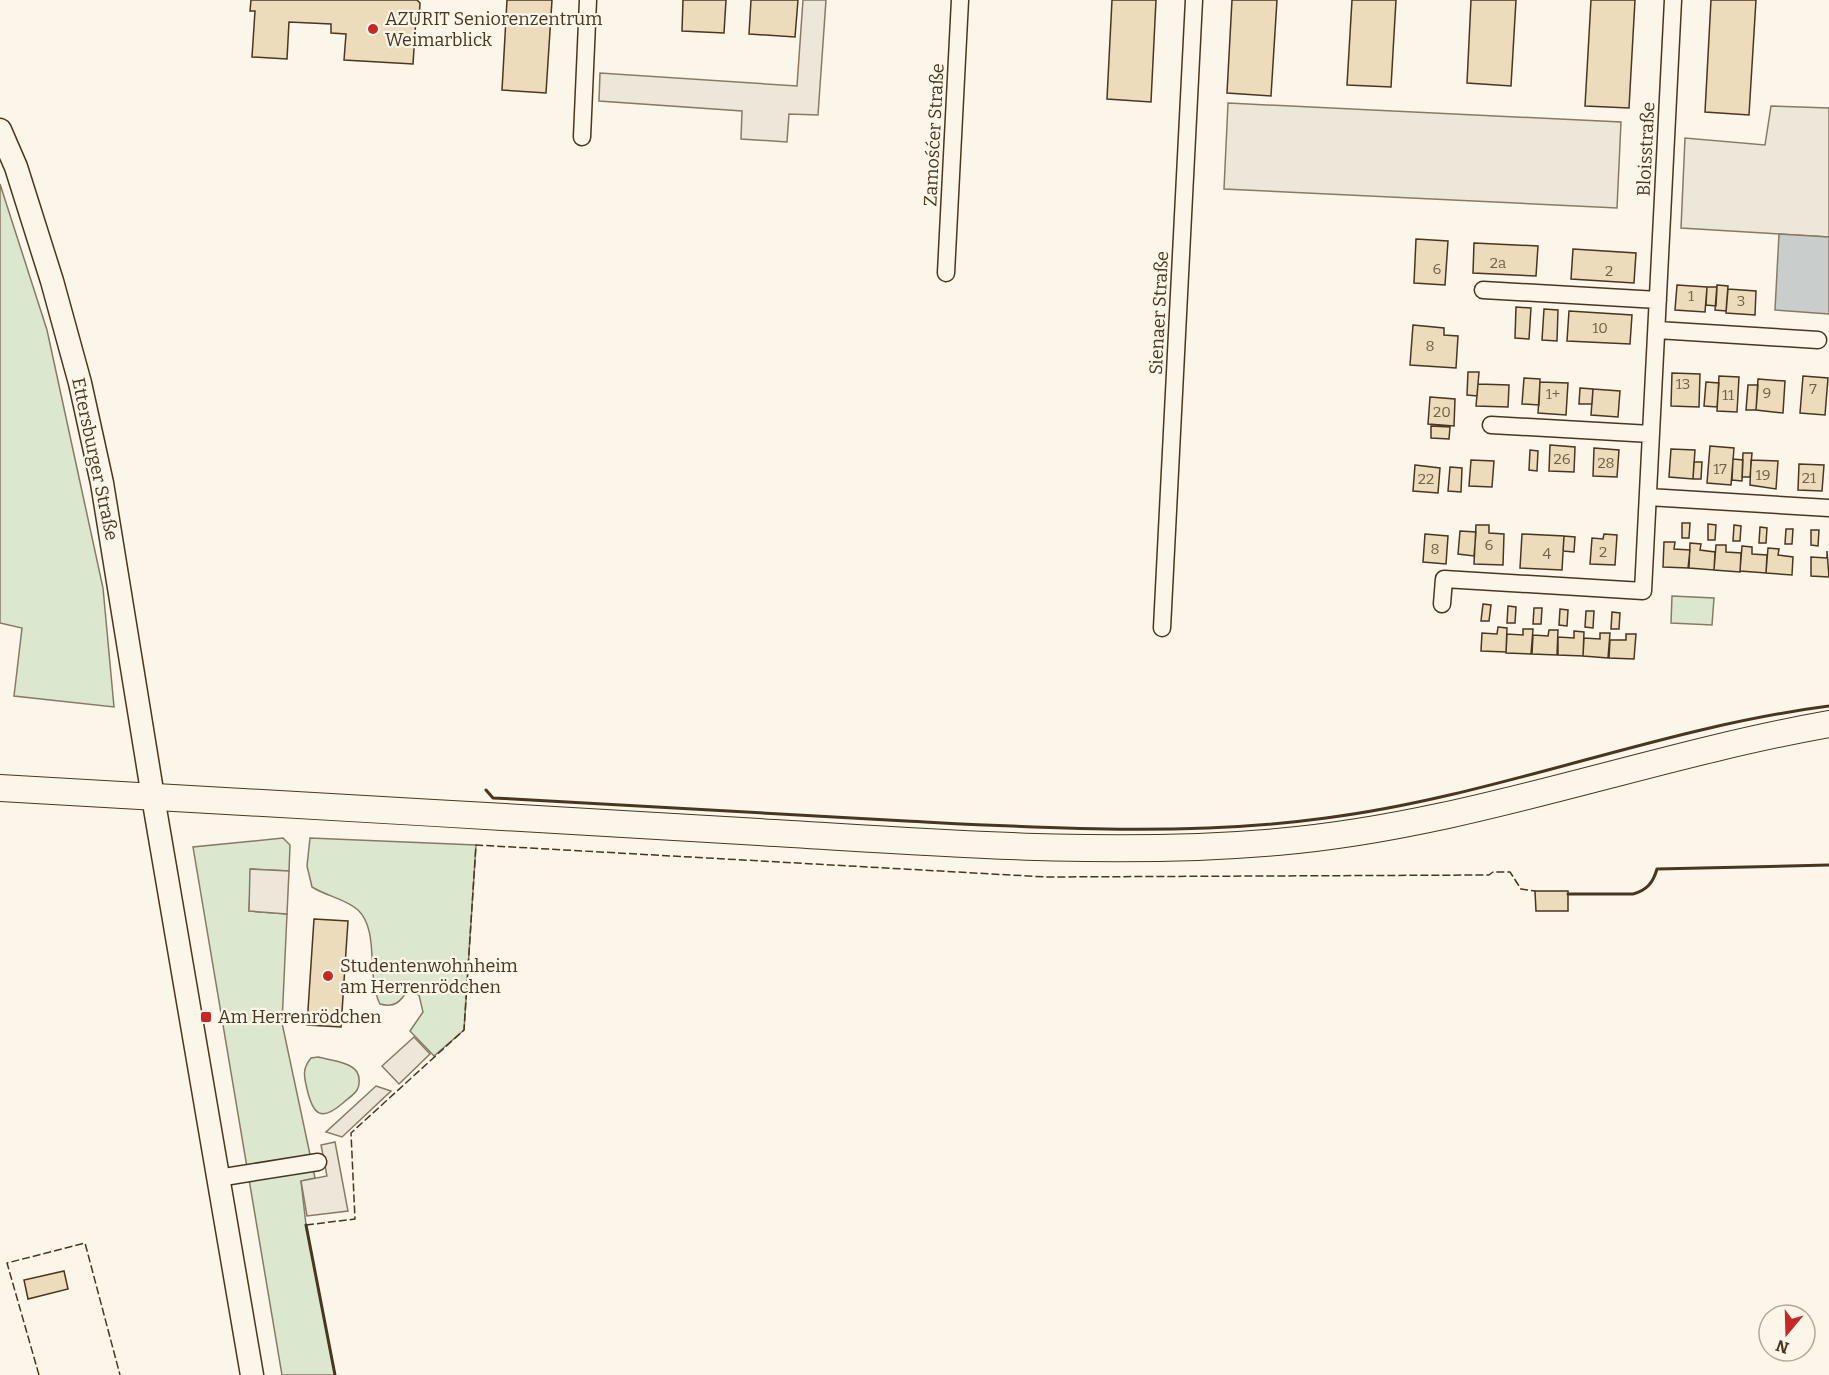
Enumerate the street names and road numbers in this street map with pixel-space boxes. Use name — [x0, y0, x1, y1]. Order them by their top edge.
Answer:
street label: Zamośćer Straße — [919, 63, 949, 207]
street label: Bloisstraße — [1633, 101, 1659, 197]
street label: Sienaer Straße — [1145, 251, 1173, 375]
street label: Ettersburger Straße — [67, 376, 123, 542]

